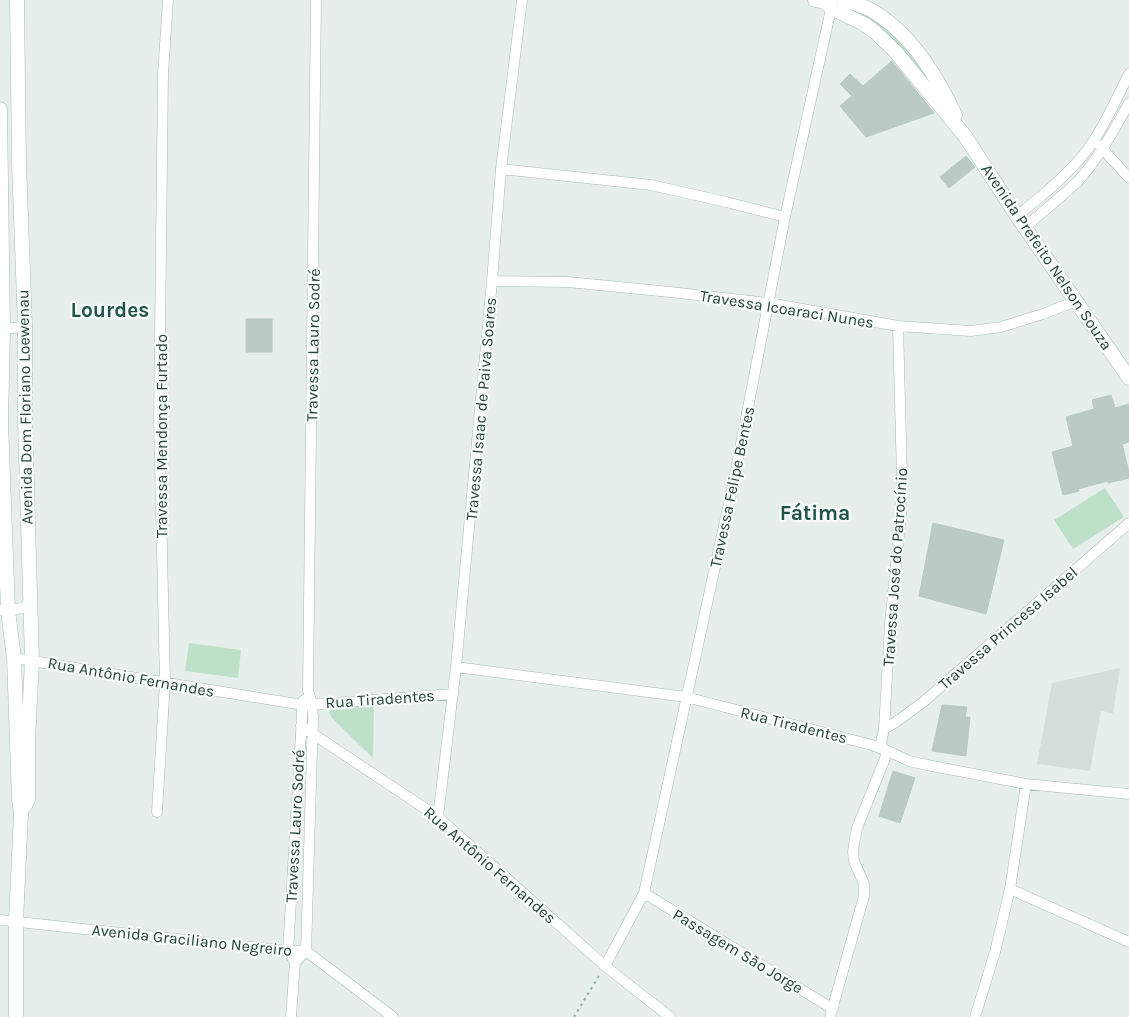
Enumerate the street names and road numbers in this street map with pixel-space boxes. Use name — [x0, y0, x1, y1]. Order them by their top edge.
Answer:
street label: Avenida Prefeito Nelson Souza — [978, 160, 1116, 354]
street label: Travessa Lauro Sodré — [302, 268, 324, 422]
street label: Travessa Icoaraci Nunes — [699, 286, 875, 332]
street label: Avenida Dom Floriano Loewenau — [13, 289, 37, 525]
street label: Travessa Isaac de Paiva Soares — [462, 297, 500, 521]
street label: Travessa Mendonça Furtado — [152, 334, 171, 538]
street label: Travessa Felipe Bentes — [706, 405, 758, 569]
street label: Travessa José do Patrocínio — [879, 467, 911, 667]
street label: Travessa Princesa Isabel — [935, 563, 1081, 693]
street label: Rua Antônio Fernandes — [46, 653, 216, 701]
street label: Rua Tiradentes — [325, 686, 435, 712]
street label: Rua Tiradentes — [739, 703, 849, 747]
street label: Travessa Lauro Sodré — [282, 749, 308, 903]
street label: Rua Antônio Fernandes — [420, 802, 560, 928]
street label: Passagem São Jorge — [670, 905, 806, 997]
street label: Avenida Graciliano Negreiro — [91, 920, 293, 960]

